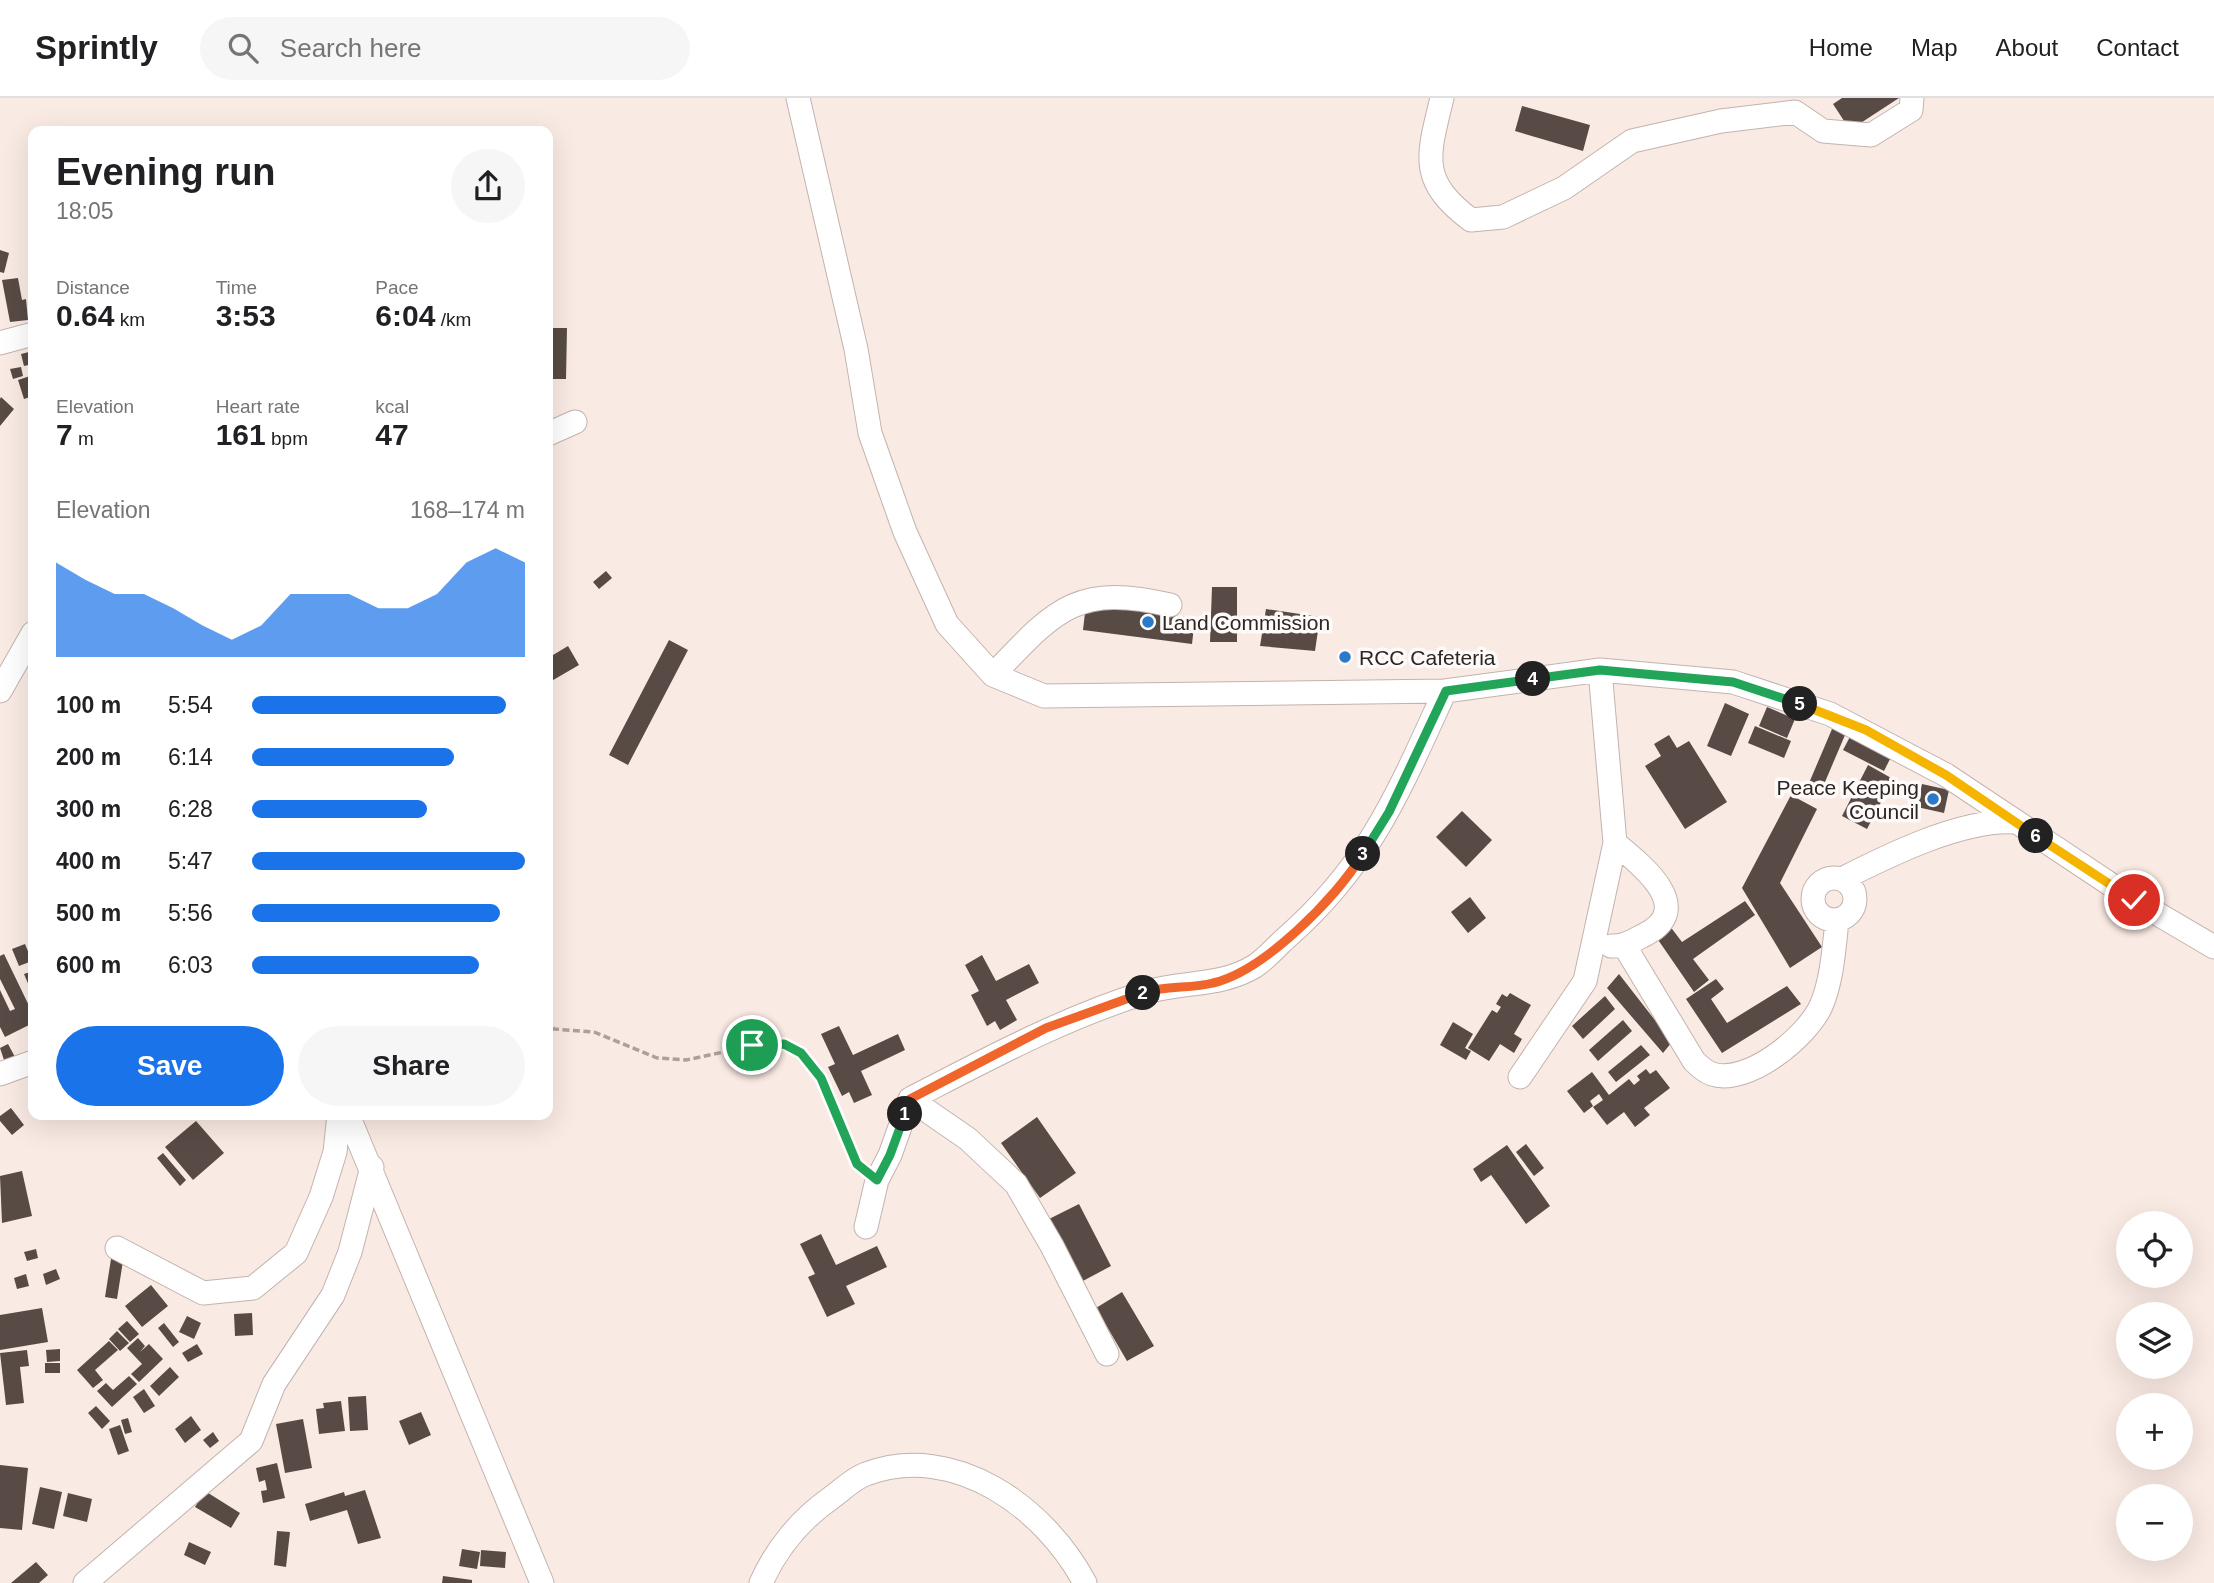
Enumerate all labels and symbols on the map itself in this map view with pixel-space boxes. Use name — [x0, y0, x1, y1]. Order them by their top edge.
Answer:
place label: Land Commission — [1162, 611, 1330, 634]
marker: Land Commission — [1140, 614, 1156, 630]
place label: RCC Cafeteria — [1359, 646, 1496, 669]
marker: RCC Cafeteria — [1337, 649, 1353, 665]
pin: 4 — [1516, 662, 1550, 696]
pin: 5 — [1783, 686, 1818, 722]
place label: Peace Keeping Council — [1777, 776, 1919, 823]
marker: Peace Keeping Council — [1925, 791, 1941, 807]
pin: 6 — [2018, 818, 2054, 854]
pin: 3 — [1346, 836, 1380, 872]
pin — [2104, 870, 2164, 930]
pin: 2 — [1126, 976, 1160, 1010]
pin — [722, 1015, 782, 1075]
pin: 1 — [888, 1096, 922, 1132]

